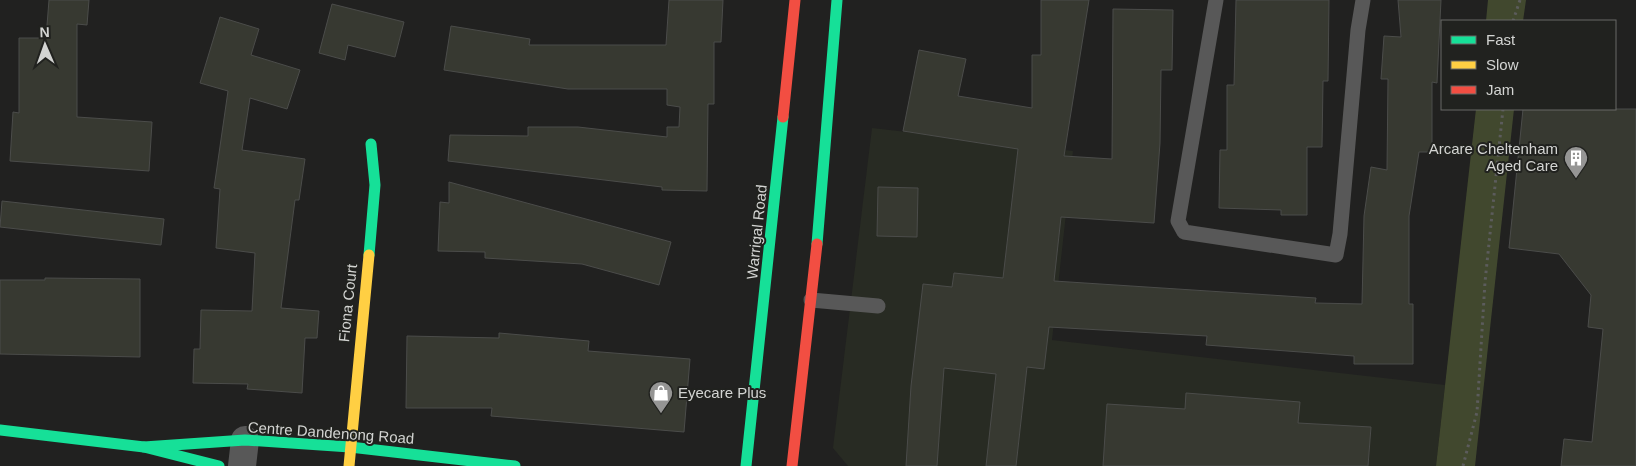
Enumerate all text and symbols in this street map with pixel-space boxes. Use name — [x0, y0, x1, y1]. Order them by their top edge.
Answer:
north arrow — [20, 20, 70, 70]
legend — [1441, 20, 1616, 110]
text: N — [39, 24, 50, 40]
text: Fast — [1486, 31, 1516, 48]
text: Slow — [1486, 56, 1519, 73]
text: Jam — [1486, 81, 1514, 98]
place label: Arcare Cheltenham Aged Care — [1429, 140, 1558, 174]
building icon: Arcare Cheltenham Aged Care — [1563, 145, 1589, 179]
street label: Warrigal Road — [743, 184, 770, 280]
street label: Fiona Court — [335, 262, 360, 343]
shop icon: Eyecare Plus — [648, 380, 674, 414]
place label: Eyecare Plus — [678, 384, 766, 401]
street label: Centre Dandenong Road — [247, 418, 415, 447]

